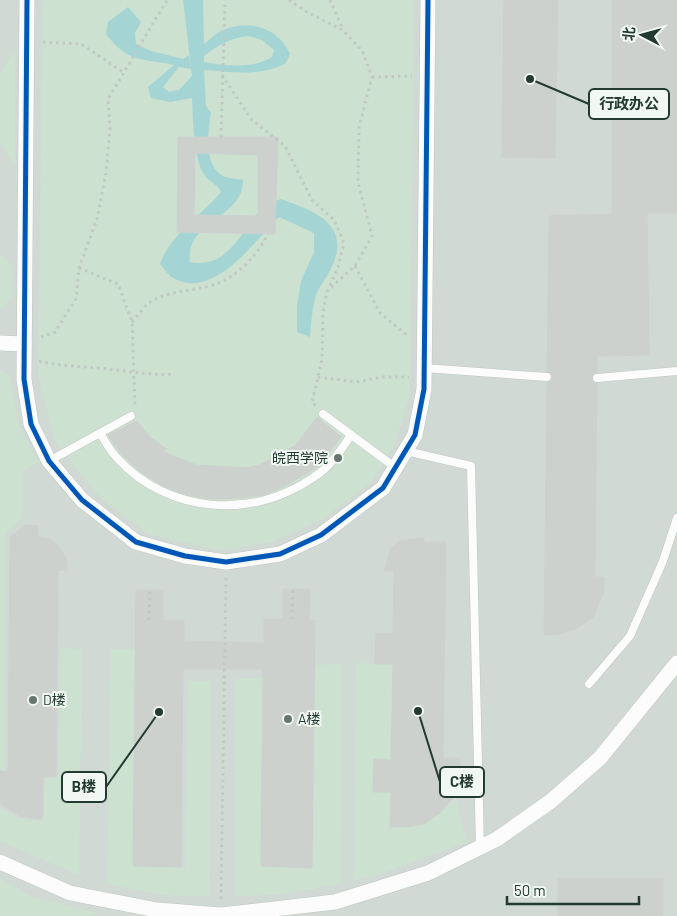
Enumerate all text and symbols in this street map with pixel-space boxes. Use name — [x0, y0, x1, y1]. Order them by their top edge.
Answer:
north arrow — [617, 10, 667, 60]
text: 北 — [619, 26, 638, 41]
callout: 行政办公 — [589, 89, 669, 119]
text: 行政办公 — [599, 94, 659, 112]
place label: 皖西学院 — [272, 449, 328, 466]
marker: 皖西学院 — [332, 452, 344, 464]
place label: D楼 — [43, 691, 66, 708]
marker: D楼 — [27, 694, 39, 706]
place label: A楼 — [298, 710, 321, 727]
marker: A楼 — [282, 713, 294, 725]
callout: C楼 — [440, 767, 484, 797]
callout: B楼 — [62, 772, 106, 802]
text: C楼 — [450, 772, 474, 790]
text: B楼 — [72, 777, 96, 795]
scale bar — [507, 874, 640, 906]
text: 50 m — [514, 881, 546, 899]

